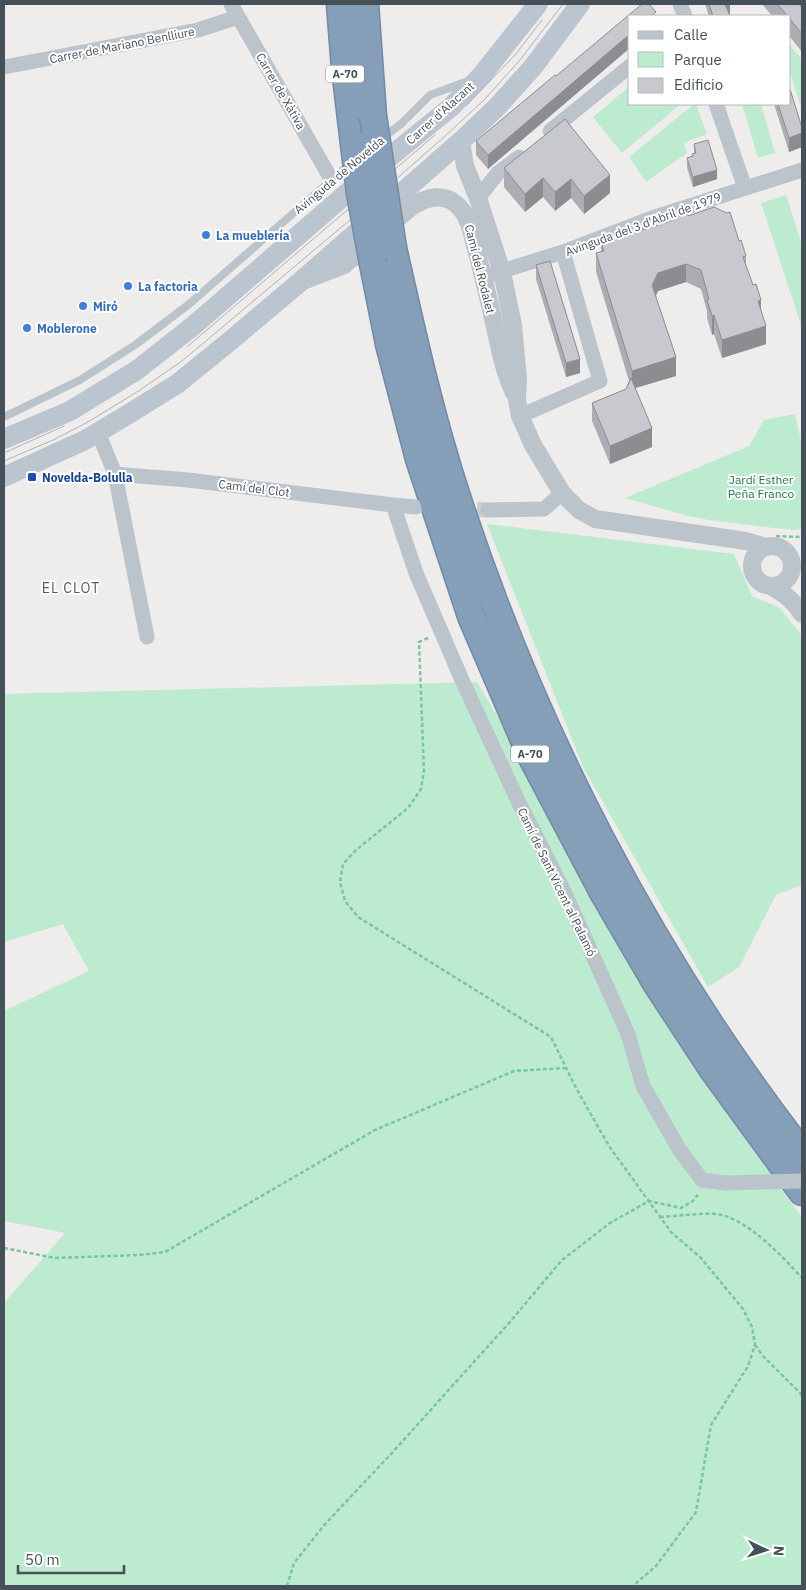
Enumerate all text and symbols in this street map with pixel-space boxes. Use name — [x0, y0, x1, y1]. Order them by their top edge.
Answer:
legend — [628, 15, 791, 105]
street label: Carrer de Mariano Benlliure — [48, 23, 196, 66]
text: Calle — [674, 25, 708, 44]
street label: Carrer de Xàtiva — [253, 50, 309, 132]
text: Parque — [674, 50, 722, 69]
road number: A-70 — [326, 66, 364, 82]
text: Edificio — [674, 75, 723, 94]
street label: Carrer d'Alacant — [403, 78, 477, 148]
street label: Avinguda de Novelda — [291, 133, 388, 217]
street label: Avinguda del 3 d'Abril de 1979 — [563, 189, 723, 259]
street label: Camí del Rodalet — [462, 223, 498, 315]
place label: La mueblería — [216, 228, 290, 243]
marker: La mueblería — [200, 229, 212, 241]
place label: La factoria — [138, 279, 198, 294]
marker: La factoria — [122, 280, 134, 292]
place label: Miró — [93, 299, 118, 314]
marker: Miró — [77, 300, 89, 312]
place label: Moblerone — [37, 321, 97, 336]
marker: Moblerone — [21, 322, 33, 334]
place label: Novelda-Bolulla — [42, 470, 133, 485]
marker: Novelda-Bolulla — [26, 471, 38, 483]
park label: Jardí Esther Peña Franco — [728, 472, 794, 501]
street label: Camí del Clot — [218, 476, 290, 500]
district label: EL CLOT — [42, 579, 100, 597]
road number: A-70 — [511, 746, 549, 762]
street label: Camí de Sant Vicent al Palamó — [514, 805, 600, 959]
north arrow — [741, 1525, 791, 1575]
scale bar — [18, 1542, 124, 1574]
text: N — [770, 1545, 788, 1557]
text: 50 m — [25, 1550, 60, 1569]

